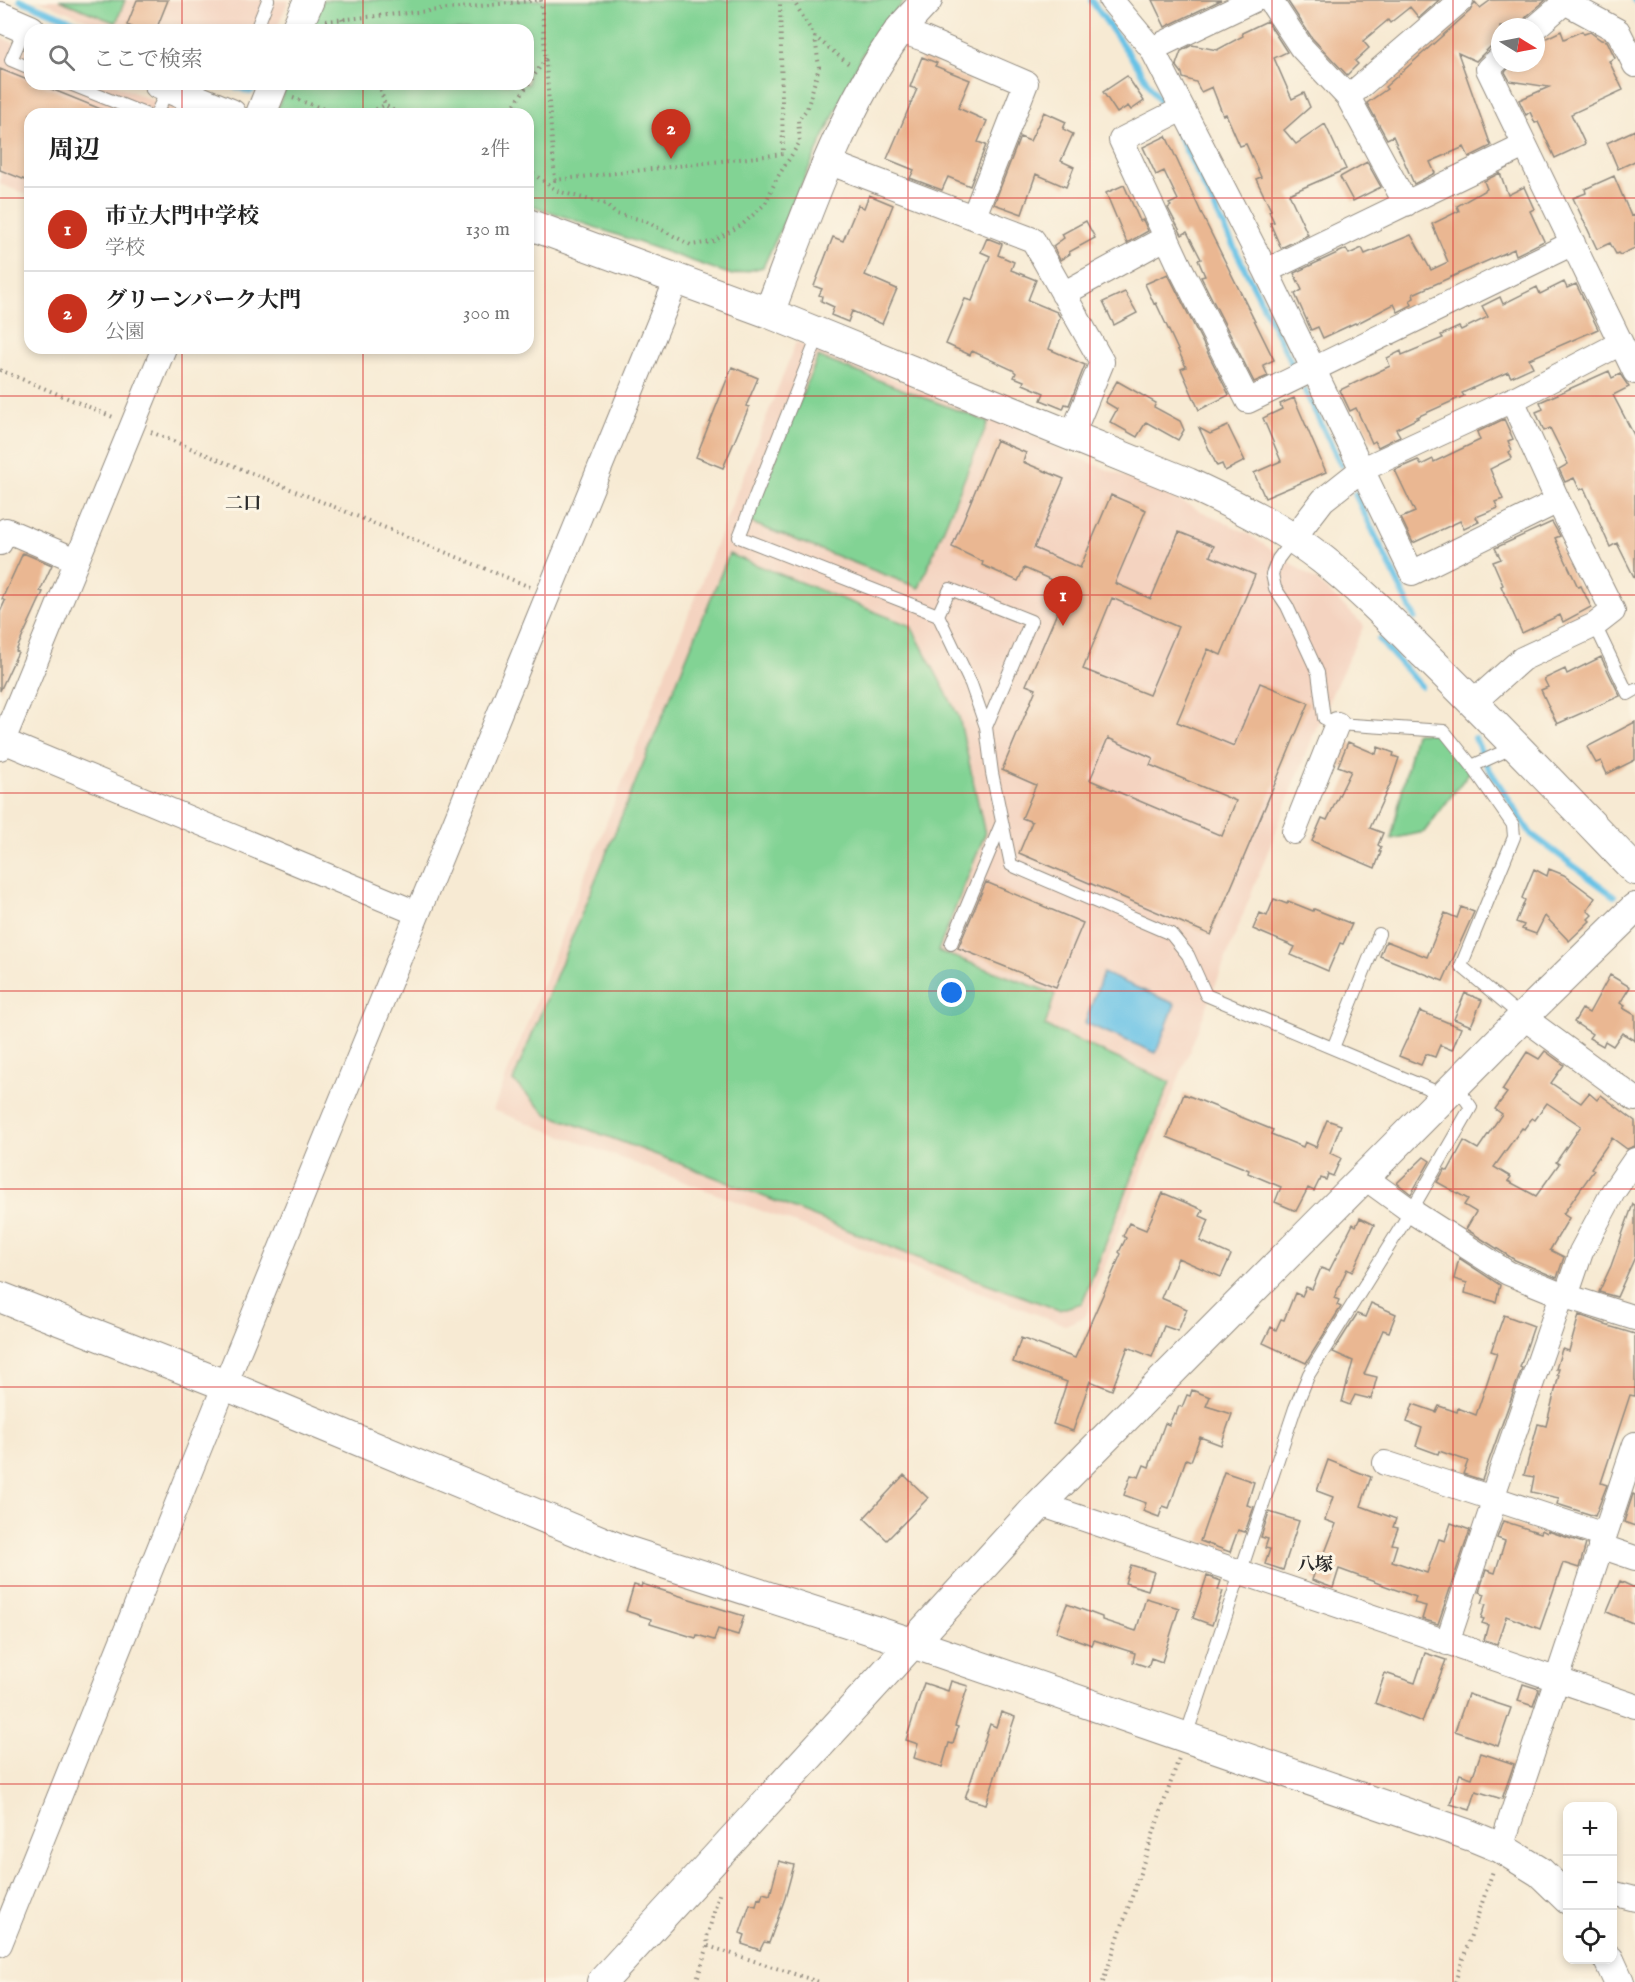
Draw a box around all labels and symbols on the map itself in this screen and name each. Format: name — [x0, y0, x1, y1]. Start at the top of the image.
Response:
north arrow — [1491, 18, 1545, 72]
pin: 2 — [652, 110, 690, 159]
district label: 二口 — [225, 493, 261, 516]
pin: 1 — [1044, 576, 1082, 626]
your location — [937, 978, 966, 1007]
district label: 八塚 — [1297, 1554, 1333, 1577]

